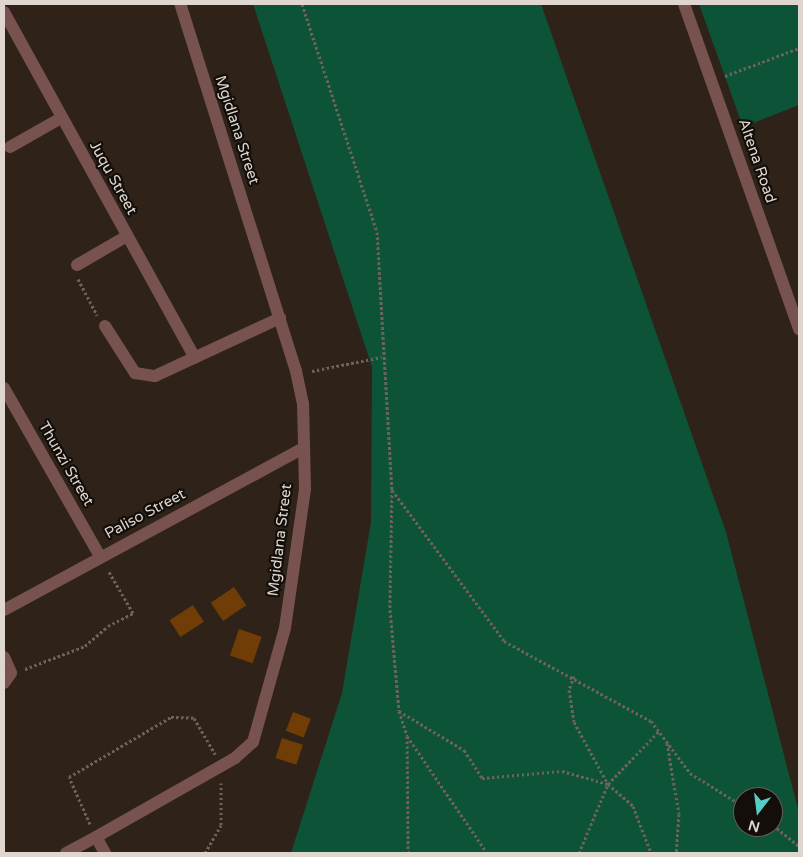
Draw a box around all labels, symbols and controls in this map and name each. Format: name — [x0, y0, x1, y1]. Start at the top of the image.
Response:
street label: Mgidlana Street — [211, 73, 263, 187]
street label: Altena Road — [734, 116, 780, 206]
street label: Juqu Street — [85, 138, 141, 218]
street label: Thunzi Street — [35, 419, 97, 509]
street label: Mgidlana Street — [264, 483, 296, 597]
street label: Paliso Street — [102, 485, 188, 543]
north arrow — [733, 787, 783, 837]
text: N — [747, 816, 762, 836]

